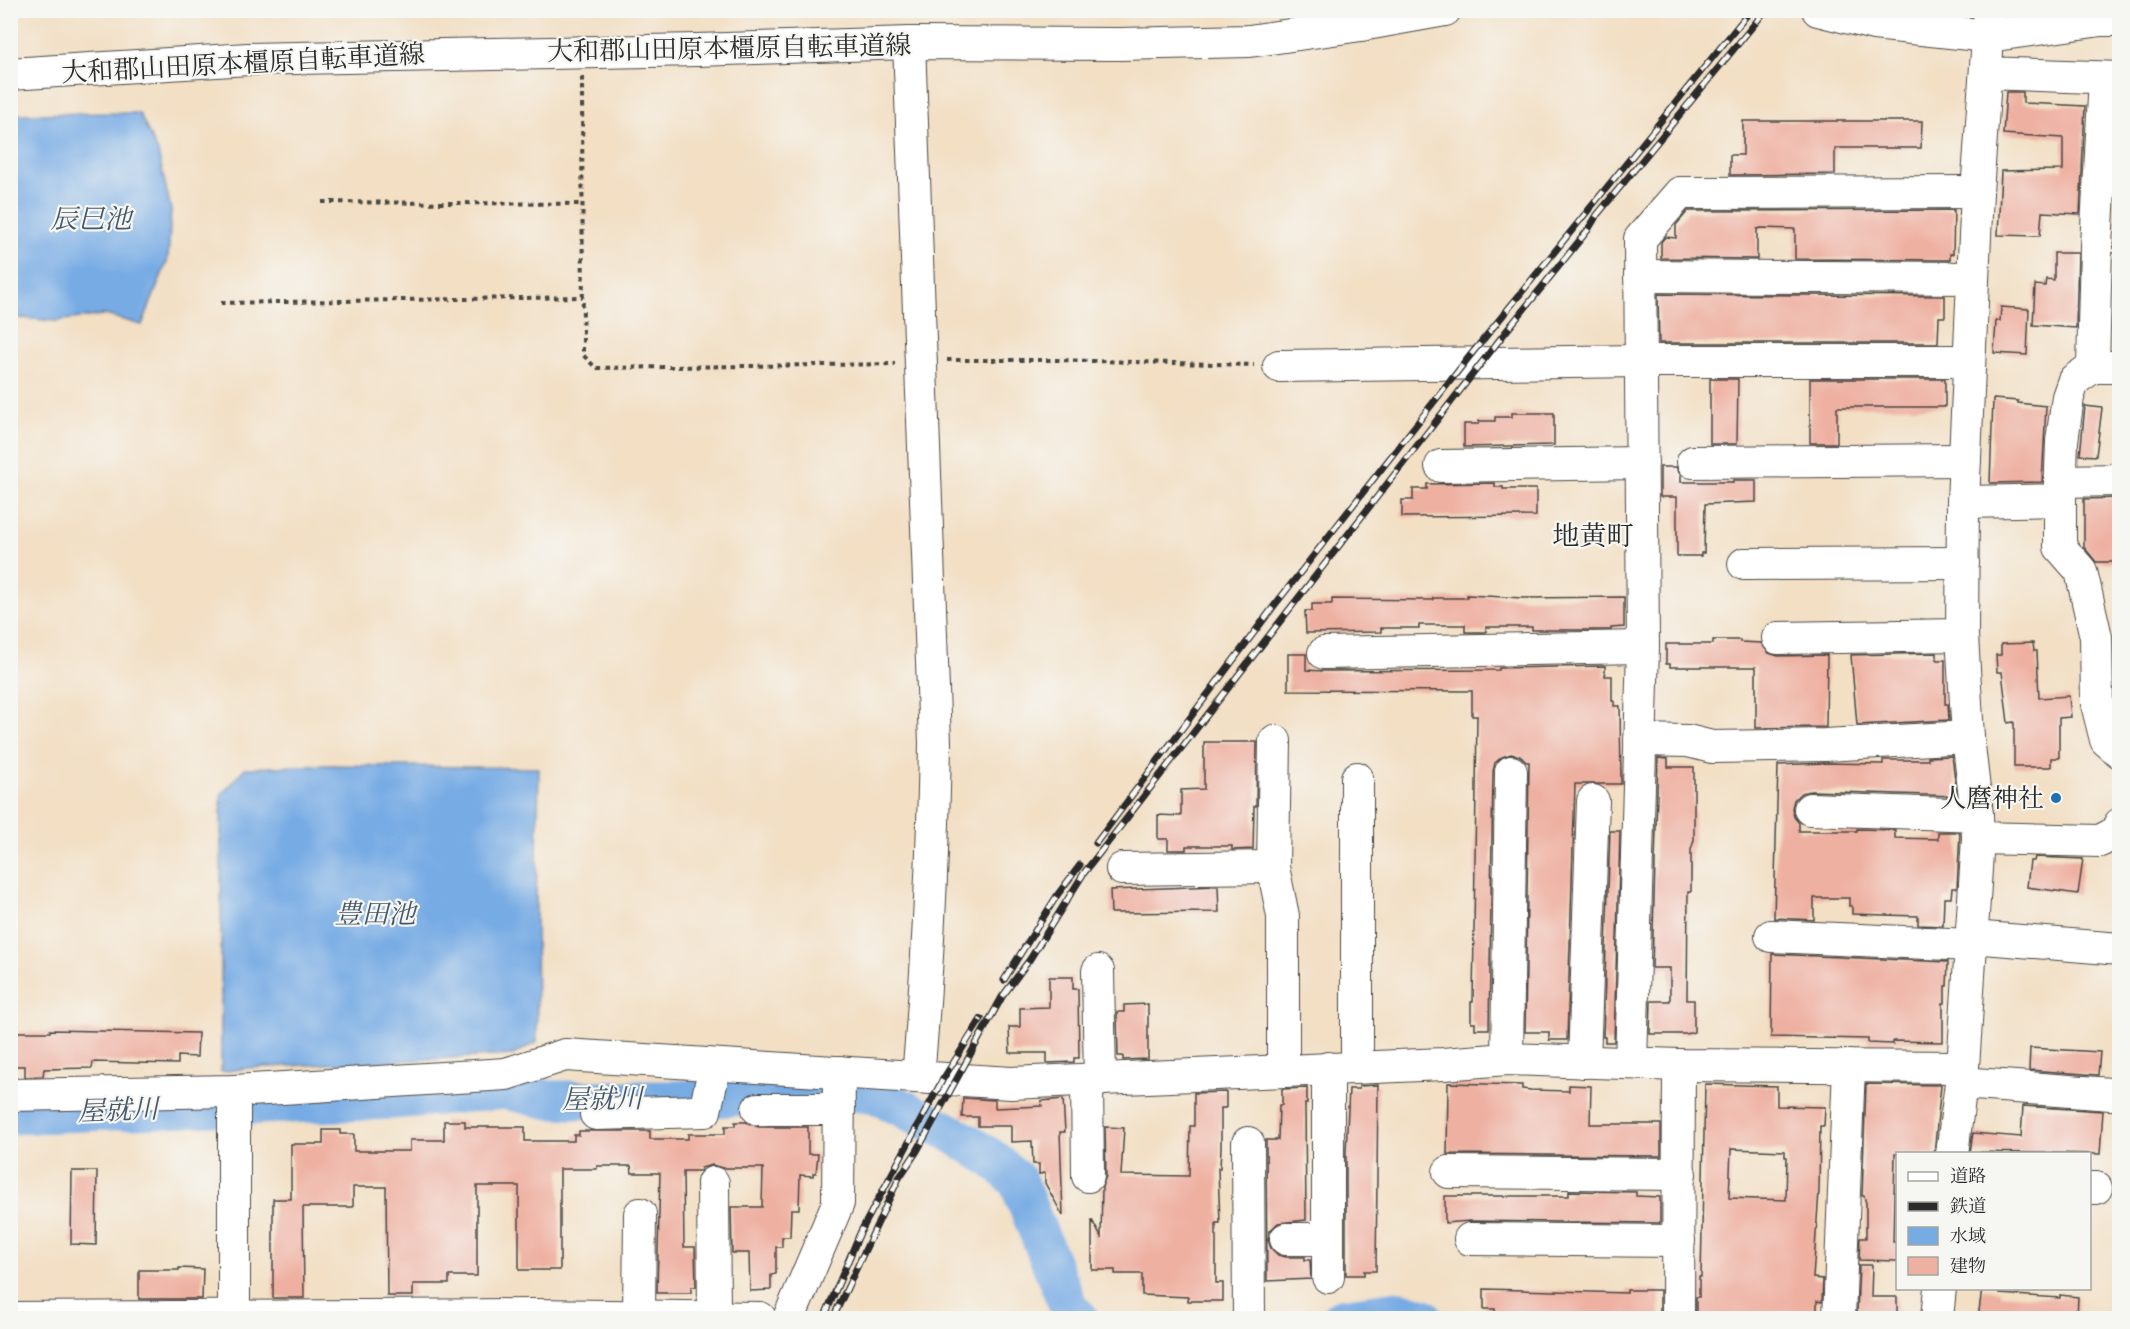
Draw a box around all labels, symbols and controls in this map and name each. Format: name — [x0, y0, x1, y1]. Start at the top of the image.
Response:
street label: 大和郡山田原本橿原自転車道線 — [547, 29, 911, 72]
street label: 大和郡山田原本橿原自転車道線 — [60, 37, 426, 93]
water label: 辰巳池 — [51, 202, 134, 241]
district label: 地黄町 — [1553, 519, 1634, 558]
place label: 人麿神社 — [1940, 782, 2044, 819]
marker: 人麿神社 — [2049, 791, 2063, 805]
water label: 豊田池 — [335, 897, 418, 936]
water label: 屋就川 — [561, 1081, 646, 1122]
water label: 屋就川 — [77, 1091, 162, 1133]
legend — [1896, 1152, 2091, 1290]
text: 道路 — [1950, 1165, 1986, 1191]
text: 鉄道 — [1950, 1195, 1986, 1221]
text: 水域 — [1950, 1225, 1986, 1251]
text: 建物 — [1950, 1255, 1986, 1281]

